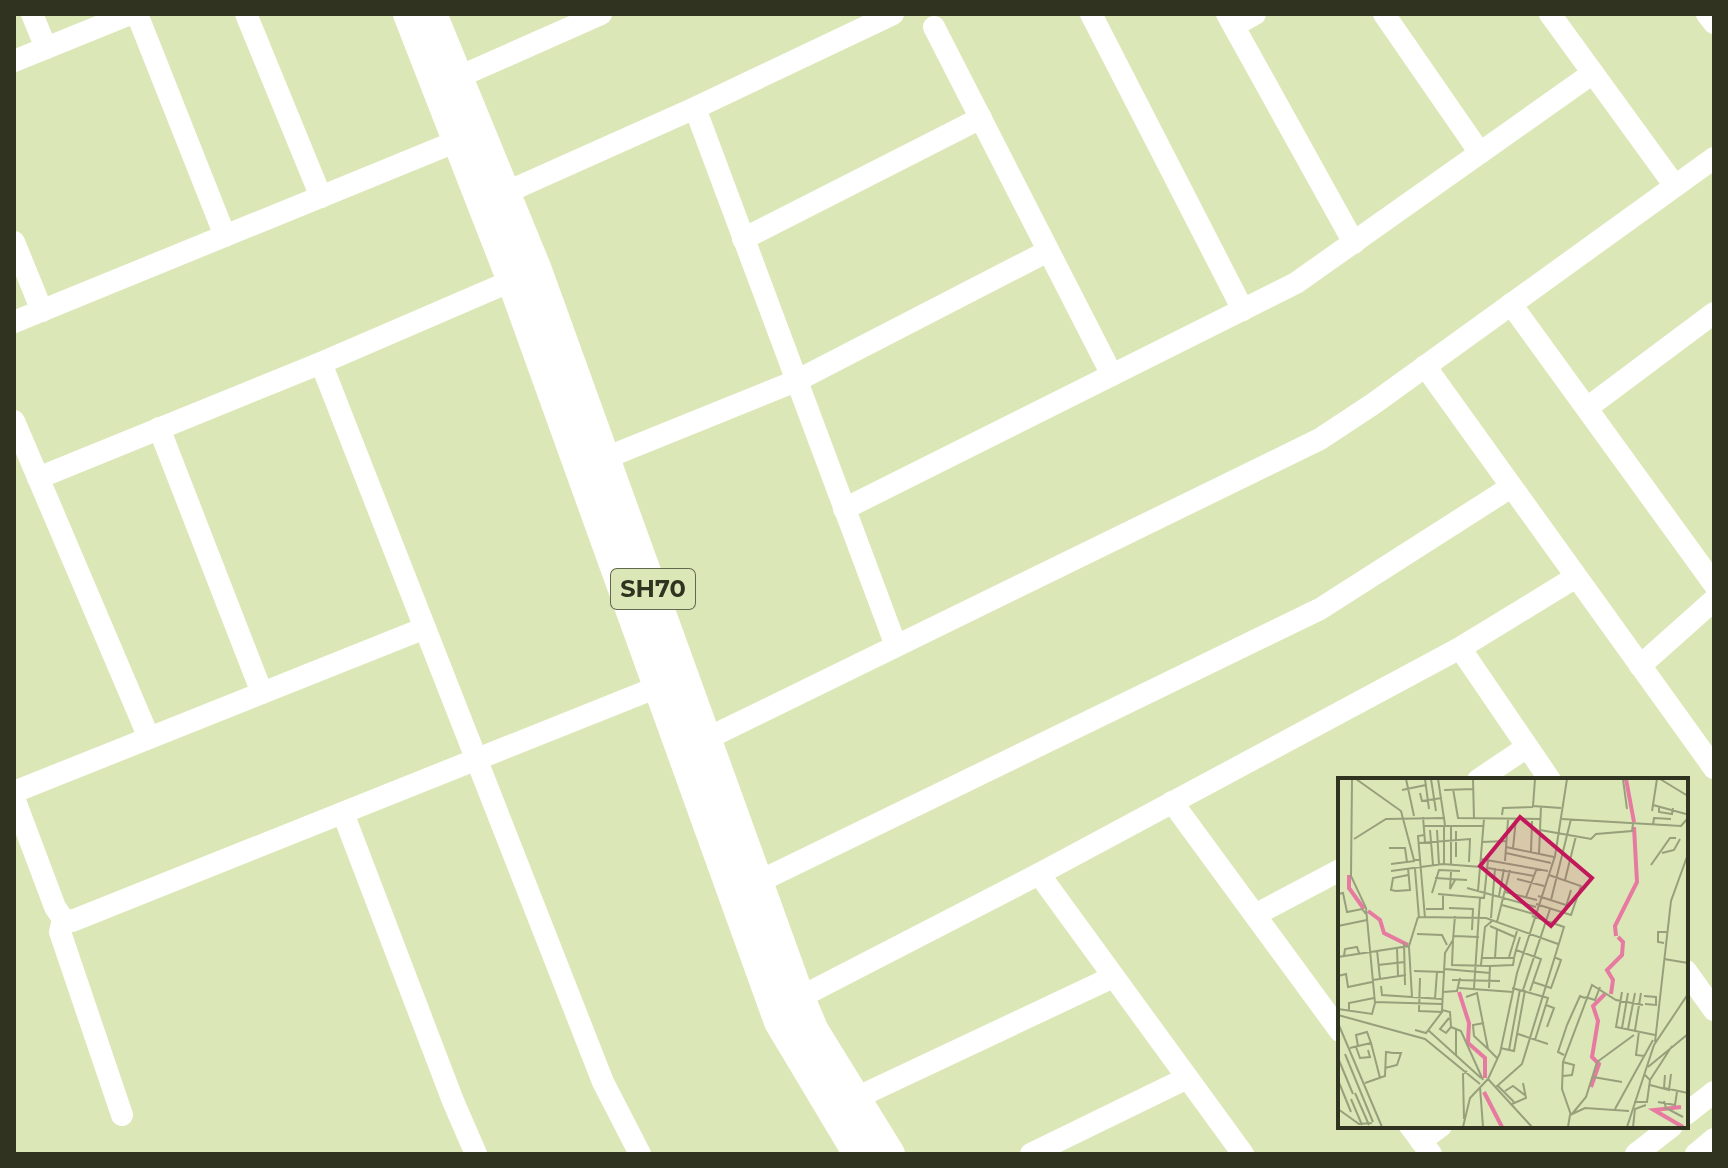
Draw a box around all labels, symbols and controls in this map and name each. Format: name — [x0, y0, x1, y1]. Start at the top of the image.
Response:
road number: SH70 — [611, 569, 695, 609]
inset map — [1338, 778, 1688, 1128]

